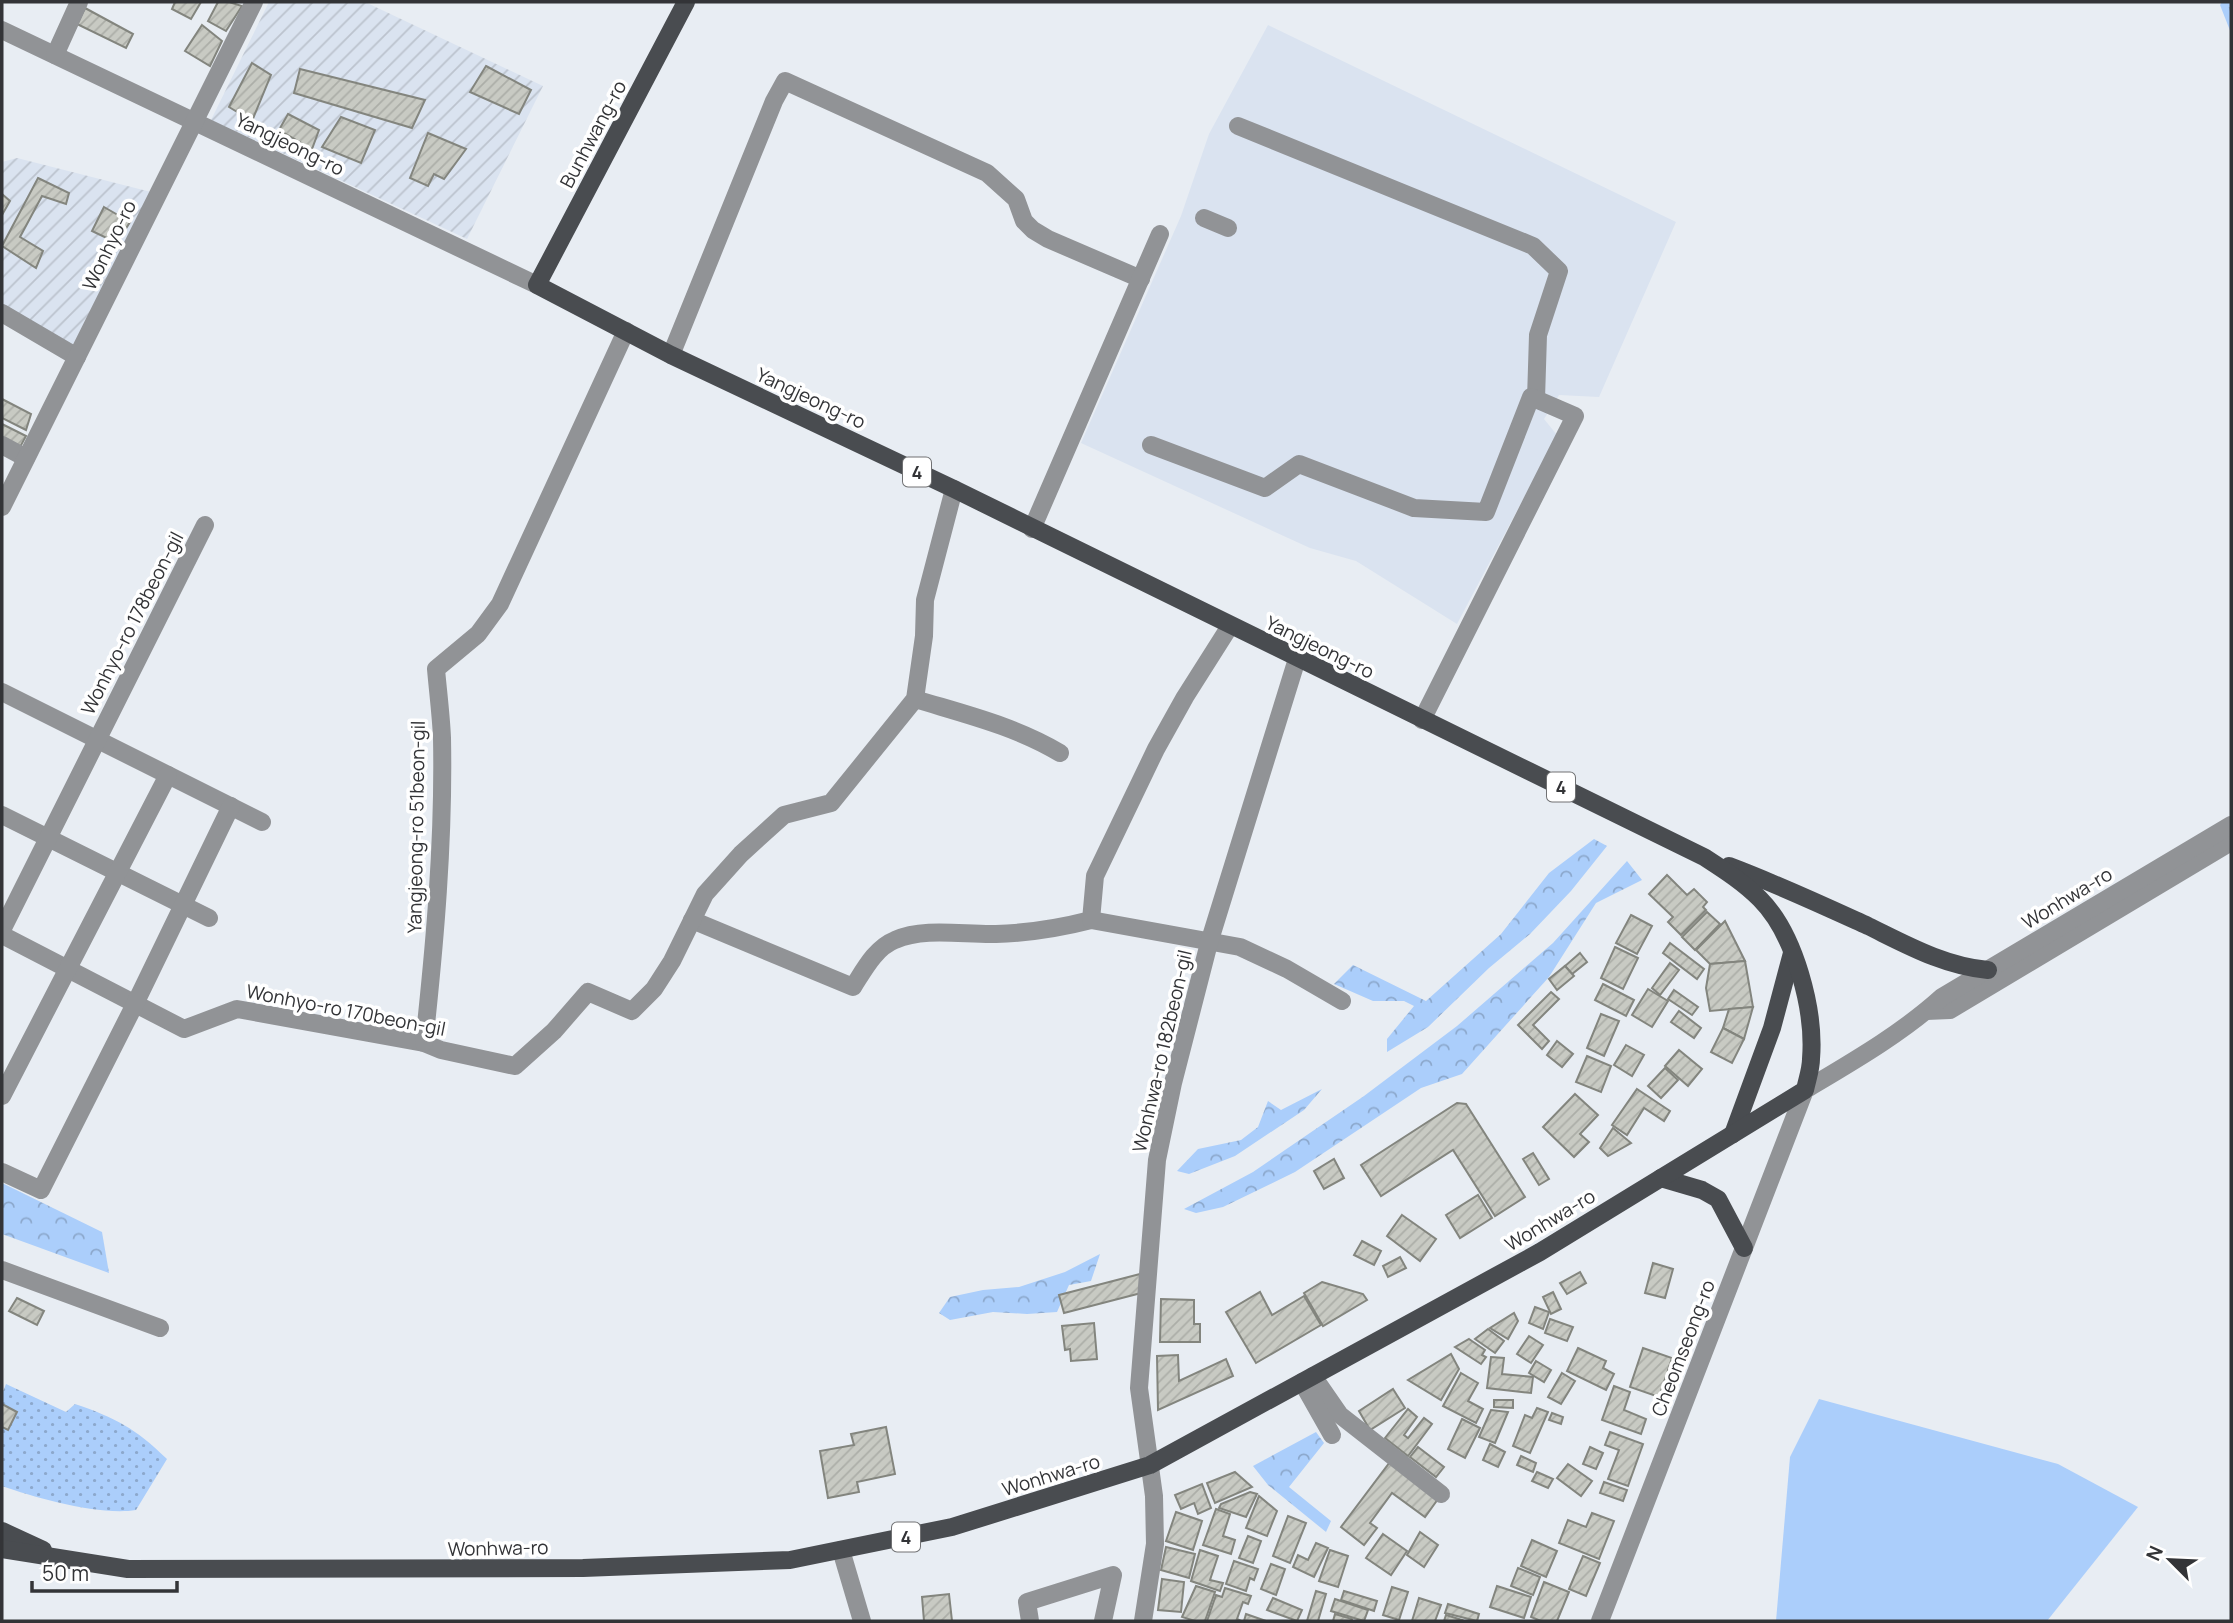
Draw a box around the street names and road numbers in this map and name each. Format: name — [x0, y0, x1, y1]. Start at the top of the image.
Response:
street label: Bunhwang-ro — [554, 76, 632, 192]
street label: Yangjeong-ro — [231, 107, 349, 181]
street label: Wonhyo-ro — [76, 196, 142, 294]
street label: Yangjeong-ro — [752, 361, 870, 435]
road number: 4 — [903, 458, 931, 486]
street label: Wonhyo-ro 178beon-gil — [75, 527, 189, 719]
street label: Yangjeong-ro — [1261, 610, 1379, 684]
street label: Yangjeong-ro 51beon-gil — [401, 720, 431, 934]
road number: 4 — [1547, 772, 1575, 802]
street label: Wonhwa-ro — [2017, 861, 2117, 935]
street label: Wonhwa-ro 182beon-gil — [1126, 947, 1198, 1155]
street label: Wonhyo-ro 170beon-gil — [244, 978, 448, 1042]
street label: Wonhwa-ro — [1500, 1183, 1600, 1257]
street label: Cheomseong-ro — [1645, 1276, 1721, 1420]
street label: Wonhwa-ro — [999, 1448, 1103, 1502]
road number: 4 — [892, 1522, 920, 1552]
street label: Wonhwa-ro — [447, 1534, 549, 1562]

